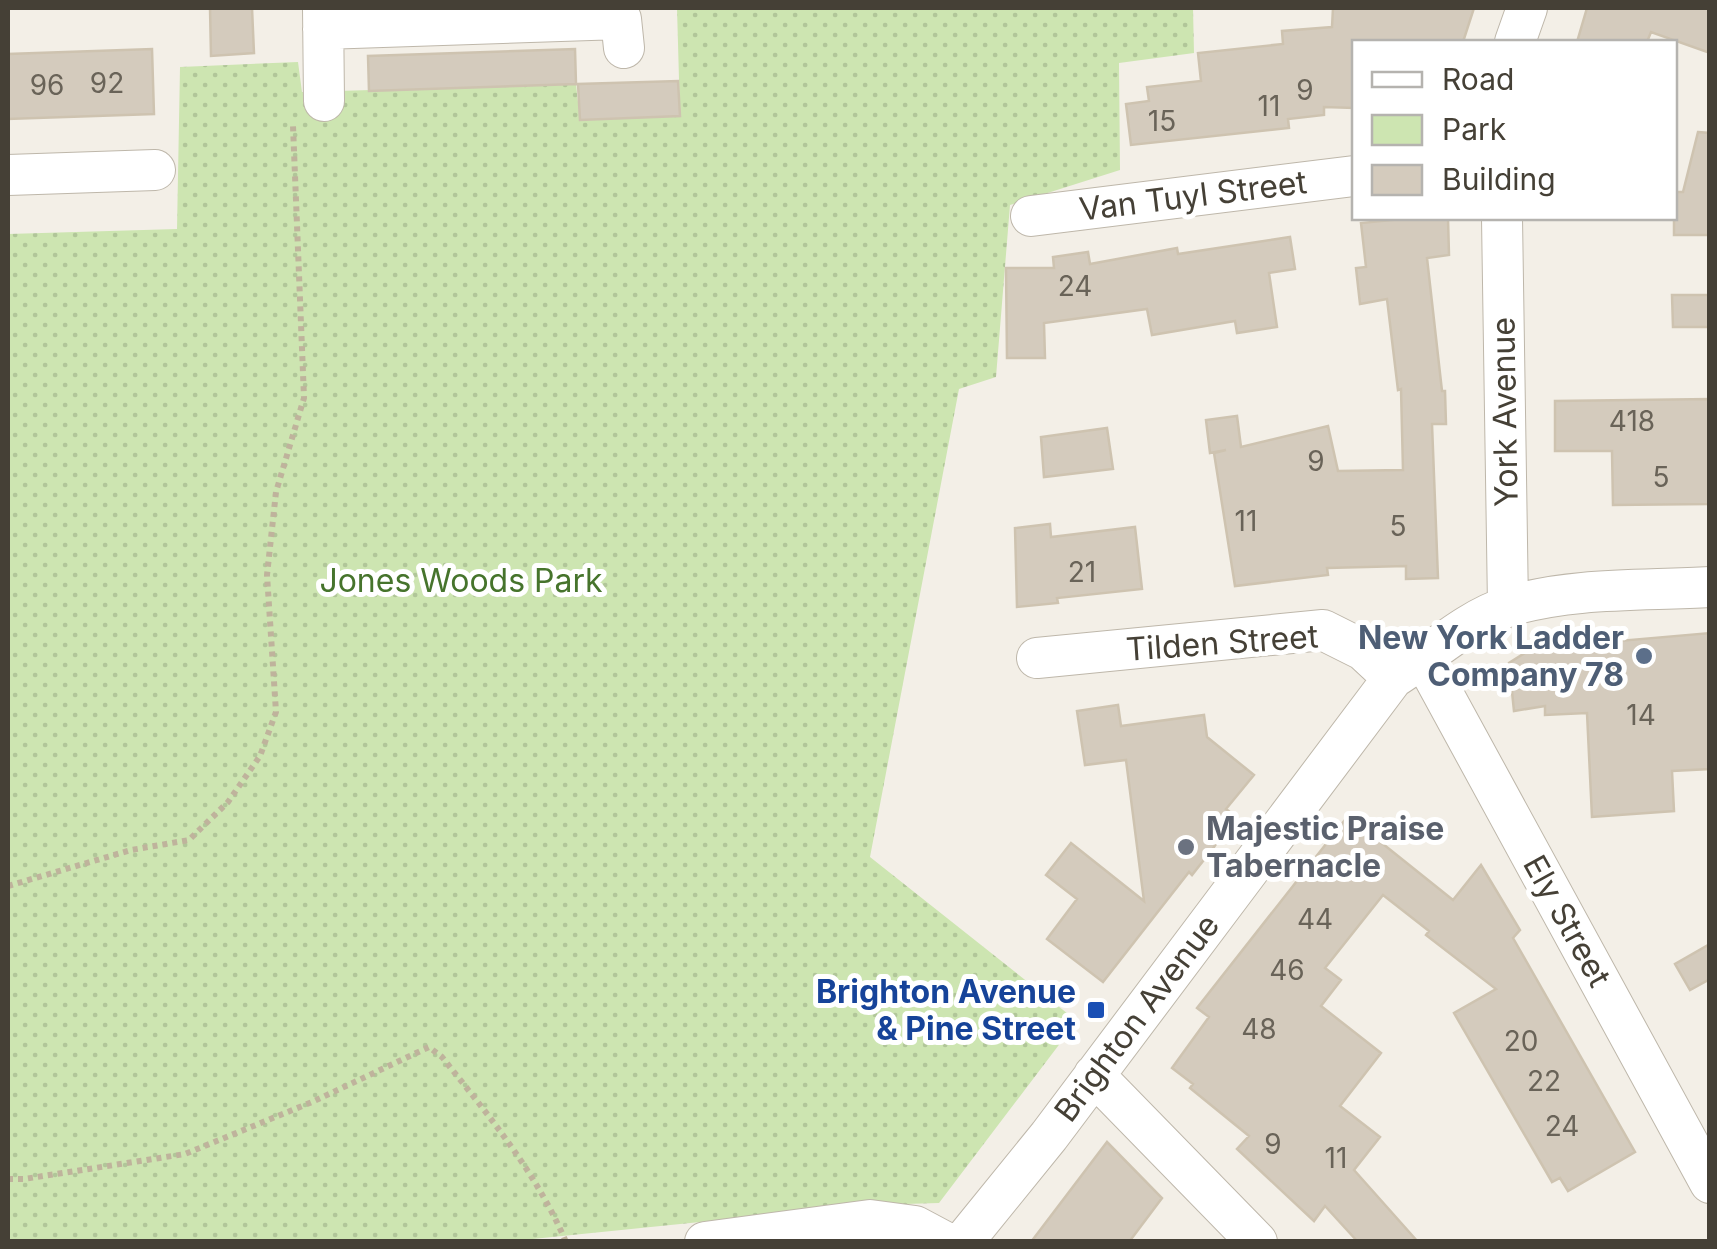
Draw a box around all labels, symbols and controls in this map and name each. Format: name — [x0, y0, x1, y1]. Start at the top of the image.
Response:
legend — [1352, 40, 1677, 220]
text: Road — [1442, 61, 1514, 97]
house number: 92 — [90, 66, 124, 100]
house number: 96 — [30, 68, 64, 102]
house number: 9 — [1296, 73, 1314, 107]
house number: 11 — [1258, 89, 1280, 123]
house number: 15 — [1148, 104, 1176, 138]
text: Park — [1442, 111, 1507, 147]
text: Building — [1442, 161, 1556, 197]
street label: Van Tuyl Street — [1077, 162, 1309, 229]
house number: 24 — [1058, 269, 1092, 303]
street label: York Avenue — [1483, 317, 1526, 507]
house number: 418 — [1609, 404, 1655, 438]
house number: 9 — [1307, 444, 1325, 478]
house number: 5 — [1652, 460, 1670, 494]
house number: 11 — [1235, 504, 1257, 538]
house number: 5 — [1389, 509, 1407, 543]
house number: 21 — [1068, 555, 1096, 589]
park label: Jones Woods Park — [319, 561, 603, 600]
street label: Tilden Street — [1125, 616, 1319, 669]
place label: New York Ladder Company 78 — [1358, 618, 1624, 694]
marker: New York Ladder Company 78 — [1633, 645, 1655, 667]
house number: 14 — [1626, 698, 1656, 732]
place label: Majestic Praise Tabernacle — [1206, 809, 1444, 885]
marker: Majestic Praise Tabernacle — [1175, 836, 1197, 858]
street label: Ely Street — [1515, 848, 1620, 993]
house number: 44 — [1297, 902, 1333, 936]
street label: Brighton Avenue — [1046, 906, 1227, 1129]
house number: 46 — [1269, 953, 1305, 987]
place label: Brighton Avenue & Pine Street — [816, 972, 1076, 1048]
marker: Brighton Avenue & Pine Street — [1085, 999, 1107, 1021]
house number: 48 — [1241, 1012, 1277, 1046]
house number: 20 — [1504, 1024, 1538, 1058]
house number: 22 — [1527, 1064, 1561, 1098]
house number: 24 — [1545, 1109, 1579, 1143]
house number: 9 — [1264, 1127, 1282, 1161]
house number: 11 — [1325, 1141, 1347, 1175]

